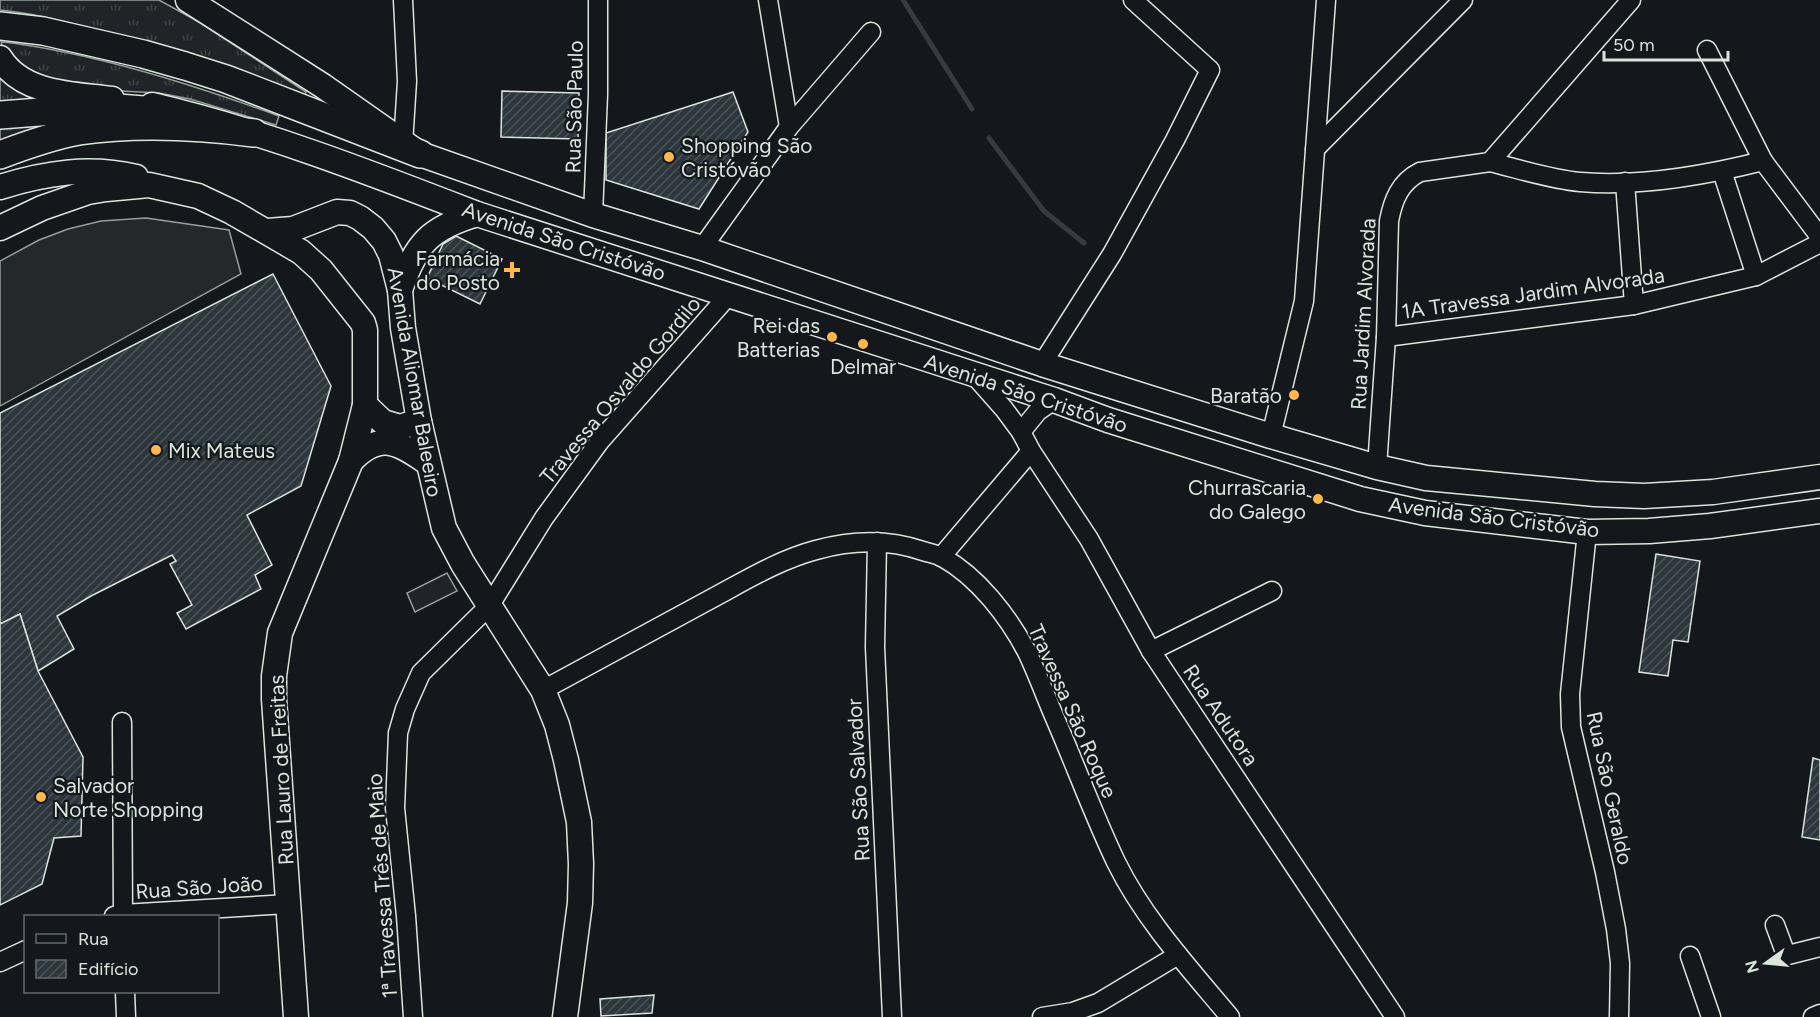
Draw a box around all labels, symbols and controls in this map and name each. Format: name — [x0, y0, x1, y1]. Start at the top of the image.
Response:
scale bar — [1604, 24, 1728, 62]
text: 50 m — [1613, 34, 1655, 56]
street label: Rua São Paulo — [560, 40, 588, 174]
place label: Shopping São Cristóvão — [681, 133, 812, 182]
marker: Shopping São Cristóvão — [662, 150, 676, 164]
street label: Avenida São Cristóvão — [459, 196, 669, 286]
street label: Rua Jardim Alvorada — [1345, 217, 1381, 411]
place label: Farmácia do Posto — [415, 246, 500, 295]
street label: 1A Travessa Jardim Alvorada — [1400, 262, 1666, 324]
marker: Farmácia do Posto — [505, 263, 519, 277]
street label: Avenida Aliomar Baleeiro — [382, 265, 448, 499]
street label: Travessa Osvaldo Gordilo — [534, 291, 706, 489]
place label: Rei das Batterias — [737, 313, 820, 362]
marker: Rei das Batterias — [825, 330, 839, 344]
marker: Delmar — [856, 337, 870, 351]
street label: Avenida São Cristóvão — [921, 348, 1131, 438]
place label: Delmar — [830, 354, 896, 379]
place label: Baratão — [1210, 383, 1282, 408]
marker: Baratão — [1287, 388, 1301, 402]
place label: Mix Mateus — [168, 438, 275, 463]
marker: Mix Mateus — [149, 443, 163, 457]
place label: Churrascaria do Galego — [1188, 475, 1306, 524]
marker: Churrascaria do Galego — [1311, 492, 1325, 506]
street label: Avenida São Cristóvão — [1387, 492, 1601, 542]
street label: Travessa São Roque — [1023, 620, 1123, 802]
street label: Rua Adutora — [1178, 660, 1264, 770]
street label: Rua Lauro de Freitas — [264, 674, 298, 866]
street label: Rua São Salvador — [841, 698, 875, 862]
street label: Rua São Geraldo — [1582, 709, 1638, 867]
place label: Salvador Norte Shopping — [53, 773, 204, 822]
street label: 1ª Travessa Três de Maio — [362, 773, 402, 999]
marker: Salvador Norte Shopping — [34, 790, 48, 804]
street label: Rua São João — [134, 870, 264, 904]
legend — [24, 915, 219, 993]
text: Rua — [78, 928, 109, 950]
north arrow — [1736, 933, 1796, 993]
text: Edifício — [78, 958, 139, 980]
text: N — [1741, 958, 1763, 975]

